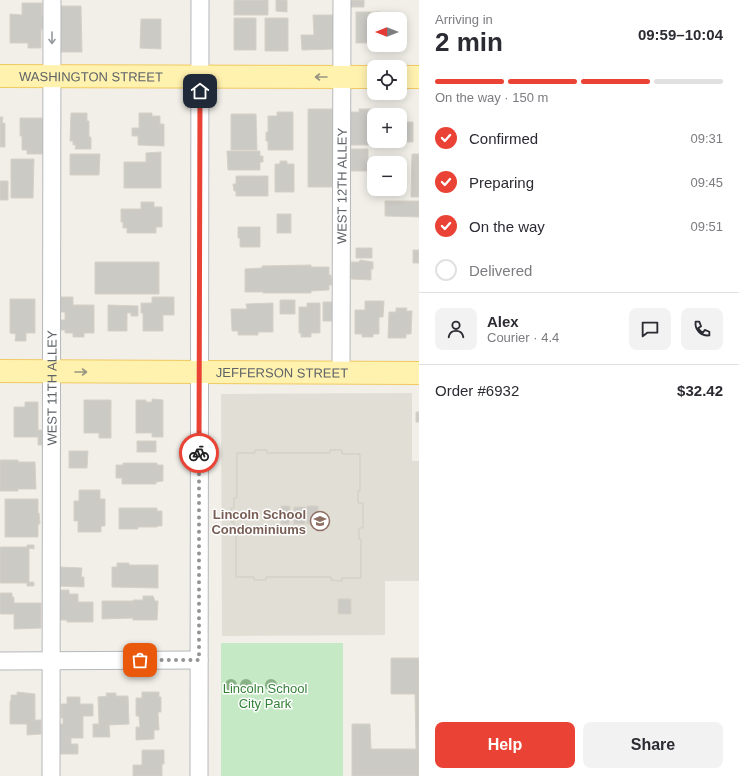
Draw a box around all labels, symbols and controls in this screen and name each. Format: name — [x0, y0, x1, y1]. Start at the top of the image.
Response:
north arrow — [367, 12, 407, 52]
map controls — [367, 12, 407, 196]
text: Arriving in — [435, 12, 493, 27]
text: 09:59–10:04 — [638, 26, 723, 43]
text: 2 min — [435, 27, 503, 57]
one-way arrow — [48, 31, 56, 44]
button: locate — [367, 60, 407, 100]
street label: WASHINGTON STREET — [19, 69, 163, 84]
one-way arrow — [315, 73, 328, 80]
pin — [183, 74, 217, 108]
icon: home — [189, 80, 211, 102]
text: On the way · 150 m — [435, 90, 548, 105]
button: + — [367, 108, 407, 148]
icon: check — [435, 127, 457, 149]
street label: WEST 12TH ALLEY — [334, 128, 349, 244]
text: Confirmed — [469, 130, 538, 147]
text: 09:31 — [690, 131, 723, 146]
button: − — [367, 156, 407, 196]
icon: check — [435, 171, 457, 193]
text: Preparing — [469, 174, 534, 191]
text: 09:45 — [690, 175, 723, 190]
icon: check — [435, 215, 457, 237]
text: On the way — [469, 218, 545, 235]
text: 09:51 — [690, 219, 723, 234]
text: Delivered — [469, 262, 532, 279]
button: person — [435, 308, 477, 350]
button: chat — [629, 308, 671, 350]
button: phone — [681, 308, 723, 350]
text: Alex — [487, 313, 519, 330]
street label: WEST 11TH ALLEY — [44, 330, 59, 446]
text: Courier · 4.4 — [487, 330, 559, 345]
street label: JEFFERSON STREET — [216, 365, 348, 380]
one-way arrow — [74, 368, 87, 375]
text: Order #6932 — [435, 382, 519, 399]
text: $32.42 — [677, 382, 723, 399]
courier — [179, 433, 219, 473]
icon: bike — [188, 442, 210, 464]
place label: Lincoln School Condominiums — [211, 507, 306, 537]
school or university icon: Lincoln School Condominiums — [309, 510, 331, 532]
pin — [123, 643, 157, 677]
icon: bag — [129, 649, 151, 671]
park label: Lincoln School City Park — [223, 681, 307, 711]
button: Help — [435, 722, 575, 768]
button: Share — [583, 722, 723, 768]

